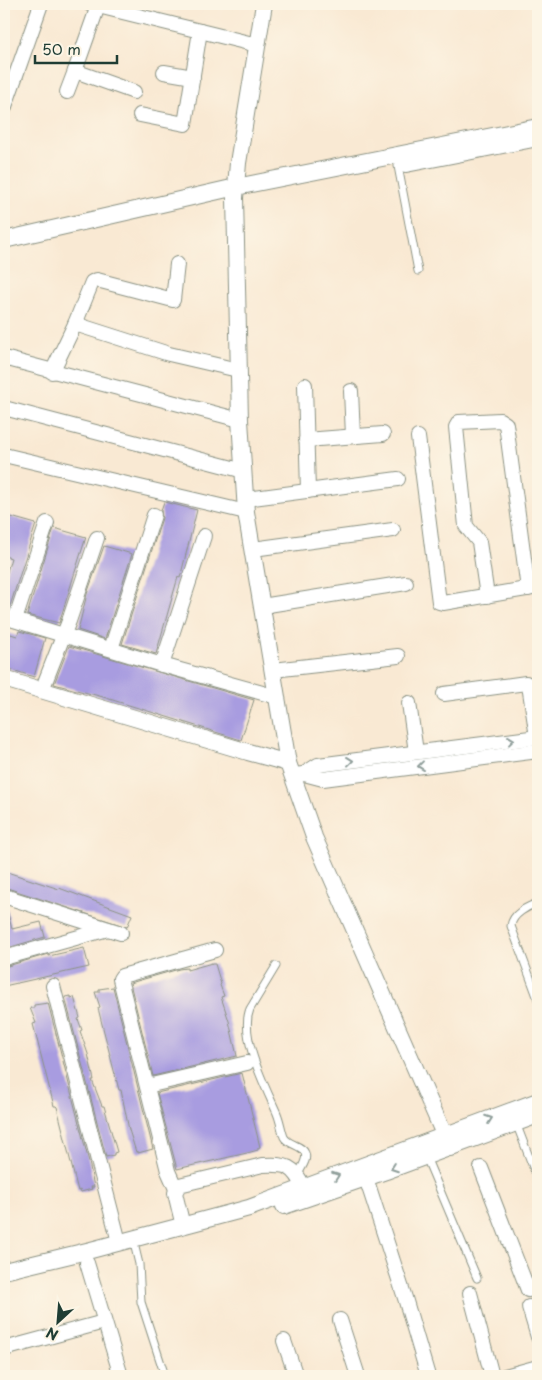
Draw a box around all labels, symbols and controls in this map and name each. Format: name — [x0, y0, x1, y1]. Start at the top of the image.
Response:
scale bar — [35, 32, 118, 64]
text: 50 m — [42, 37, 81, 60]
one-way arrow — [507, 735, 515, 746]
one-way arrow — [346, 756, 354, 767]
one-way arrow — [416, 760, 424, 771]
one-way arrow — [484, 1115, 492, 1125]
one-way arrow — [390, 1162, 399, 1172]
one-way arrow — [331, 1172, 340, 1182]
north arrow — [32, 1298, 82, 1348]
text: N — [42, 1322, 62, 1346]

